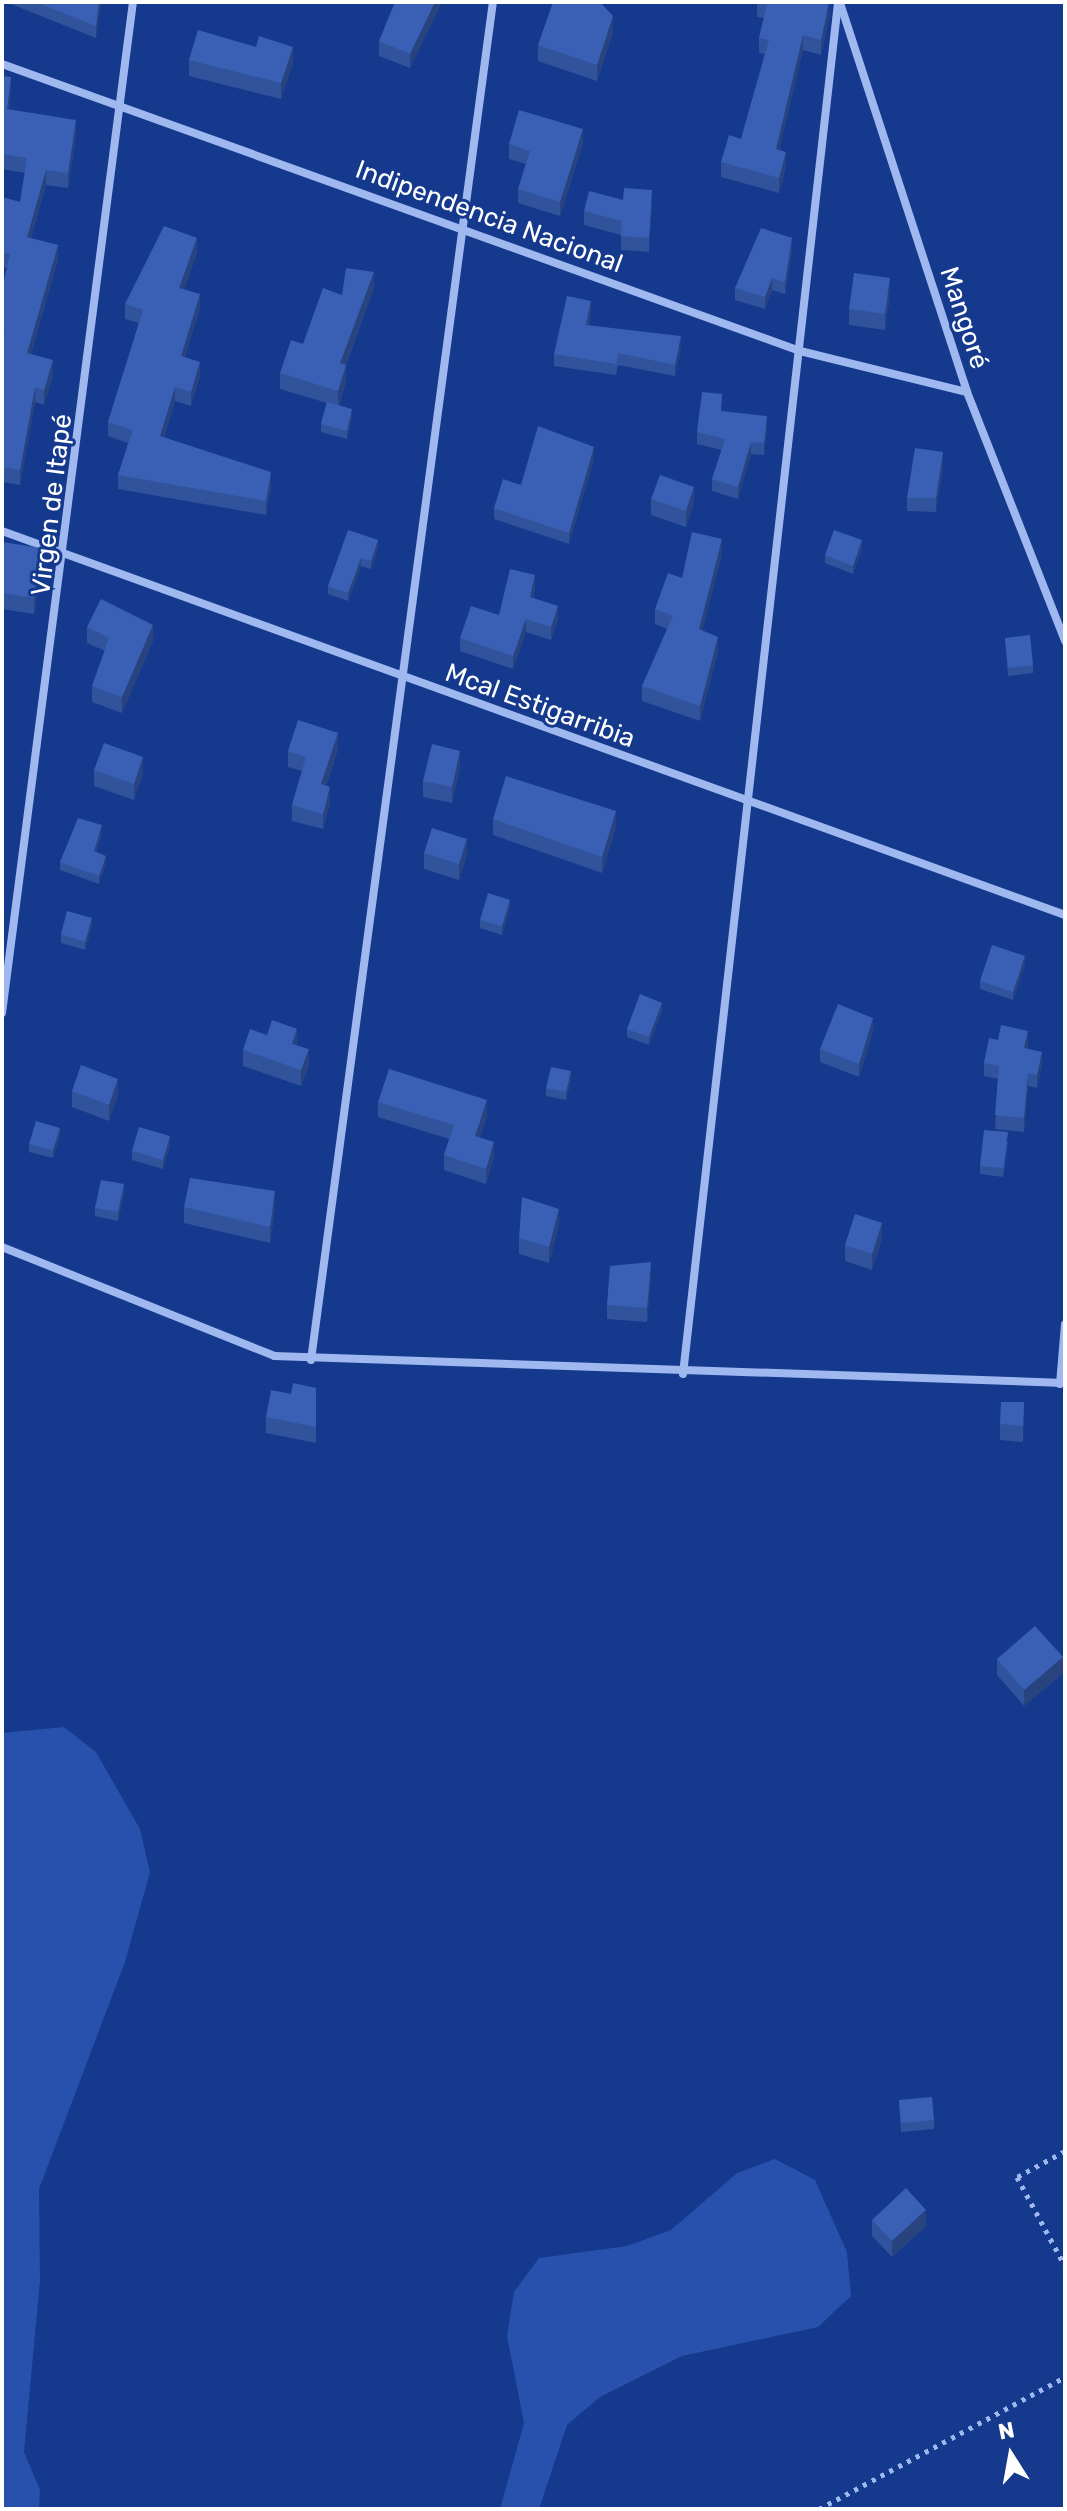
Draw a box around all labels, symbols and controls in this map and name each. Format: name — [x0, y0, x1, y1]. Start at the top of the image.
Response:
street label: Indipendencia Nacional — [351, 154, 627, 280]
street label: Mangoré — [933, 263, 995, 373]
street label: Virgen de Itapé — [25, 412, 79, 598]
street label: Mcal Estigarribia — [441, 657, 639, 755]
north arrow — [971, 2415, 1051, 2495]
text: N — [996, 2416, 1017, 2446]

